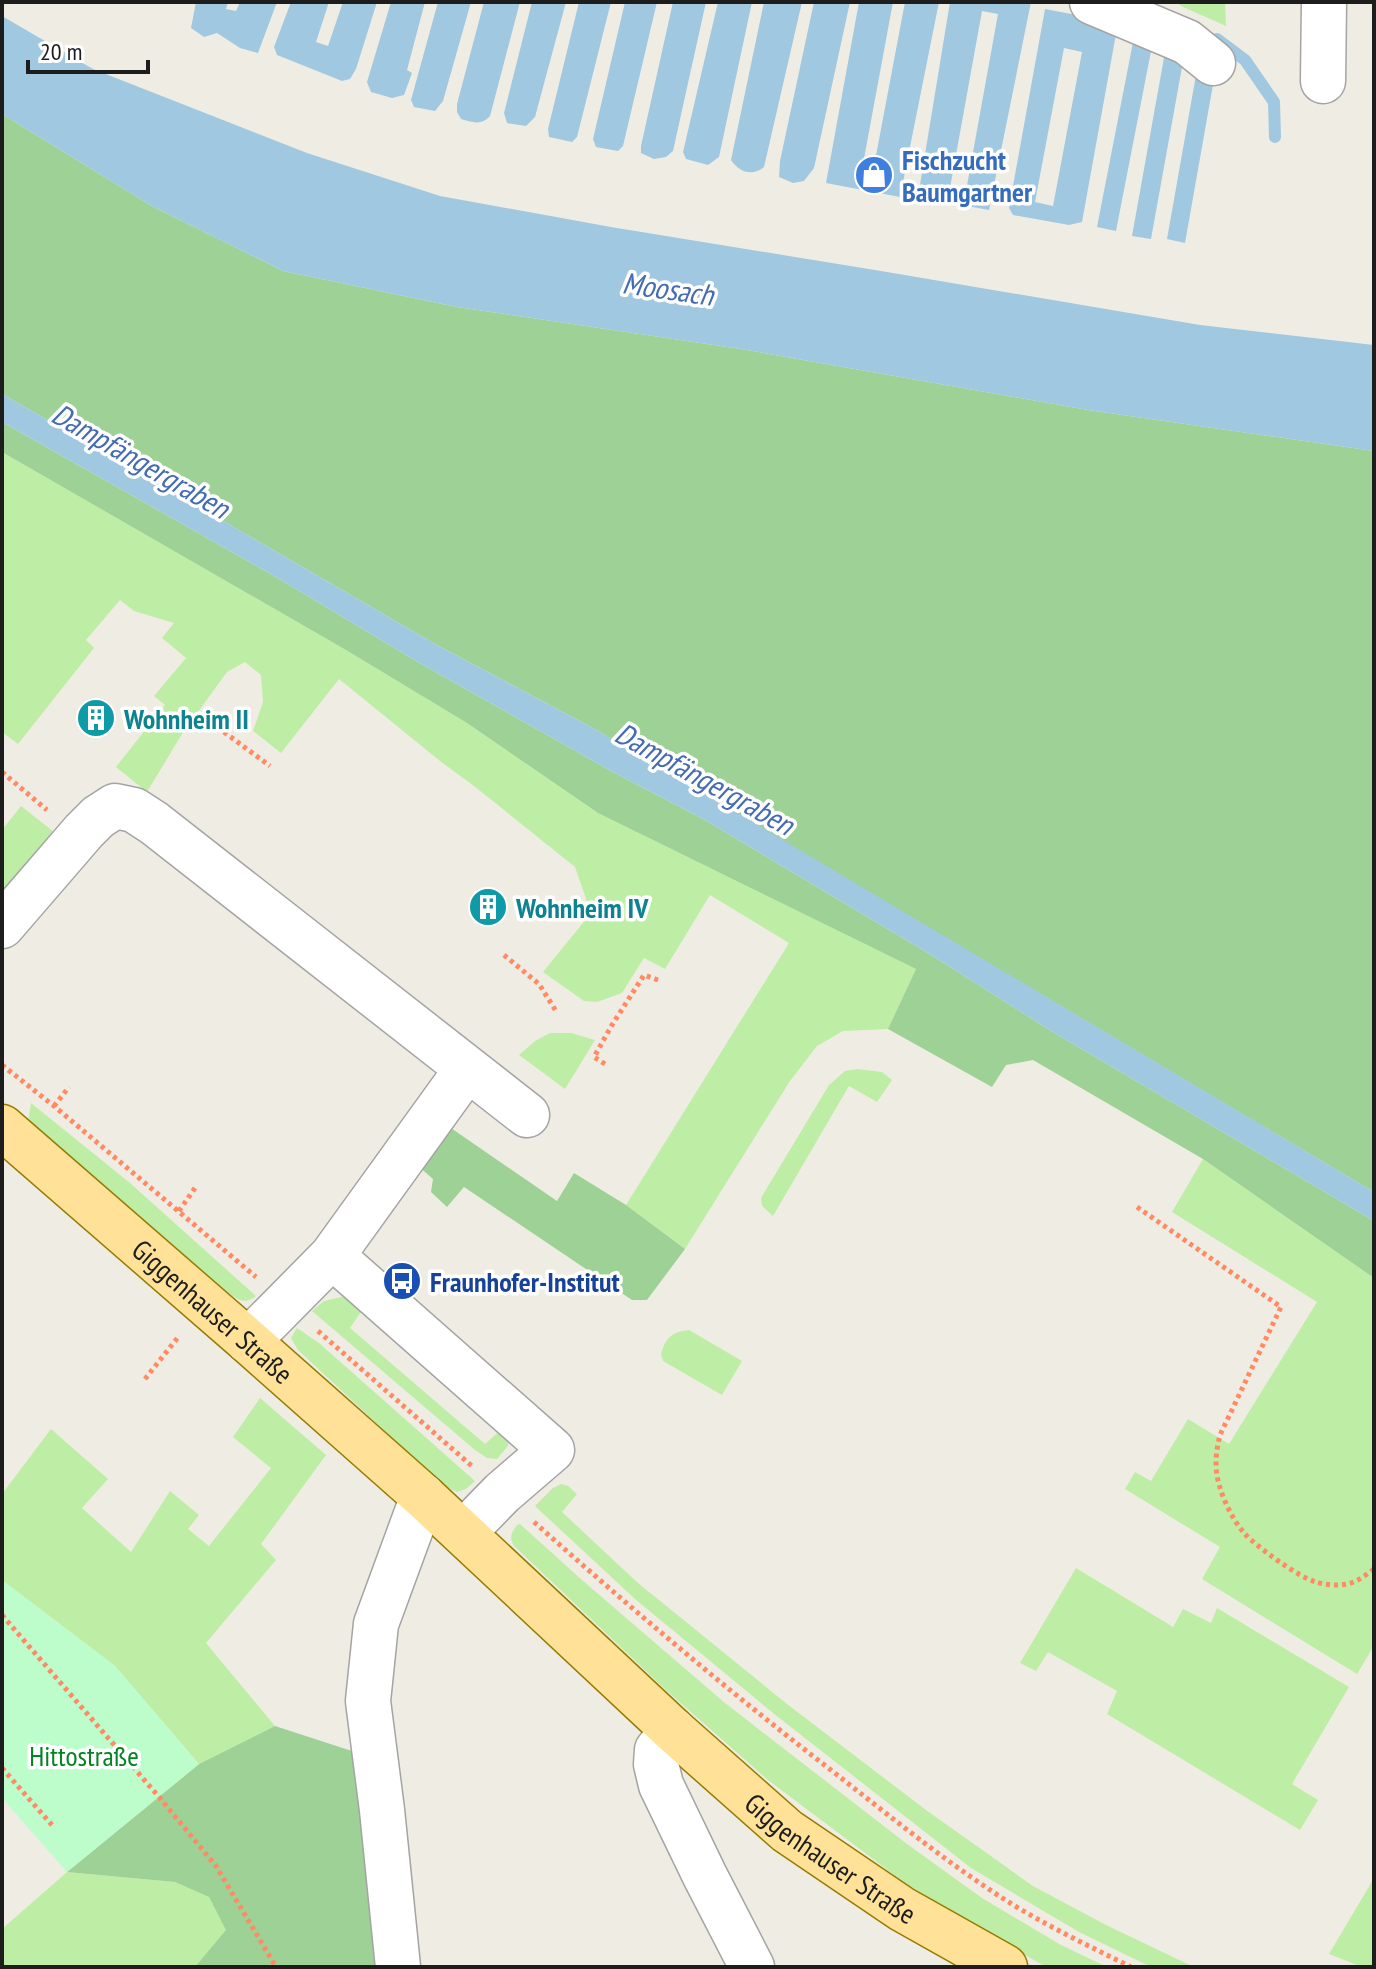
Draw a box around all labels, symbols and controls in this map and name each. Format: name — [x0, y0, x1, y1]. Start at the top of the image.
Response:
scale bar — [28, 24, 148, 74]
text: 20 m — [40, 36, 82, 67]
place label: Fischzucht Baumgartner — [902, 141, 1033, 210]
shop icon: Fischzucht Baumgartner — [853, 154, 895, 196]
water label: Moosach — [620, 262, 718, 314]
water label: Dampfängergraben — [45, 394, 238, 527]
building icon: Wohnheim II — [75, 697, 117, 739]
place label: Wohnheim II — [123, 700, 249, 737]
water label: Dampfängergraben — [609, 713, 803, 844]
building icon: Wohnheim IV — [467, 886, 509, 928]
place label: Wohnheim IV — [515, 889, 649, 926]
street label: Giggenhauser Straße — [125, 1230, 301, 1391]
bus stop icon: Fraunhofer-Institut — [381, 1260, 423, 1302]
place label: Fraunhofer-Institut — [430, 1263, 620, 1300]
park label: Hittostraße — [29, 1737, 139, 1774]
street label: Giggenhauser Straße — [738, 1784, 923, 1932]

